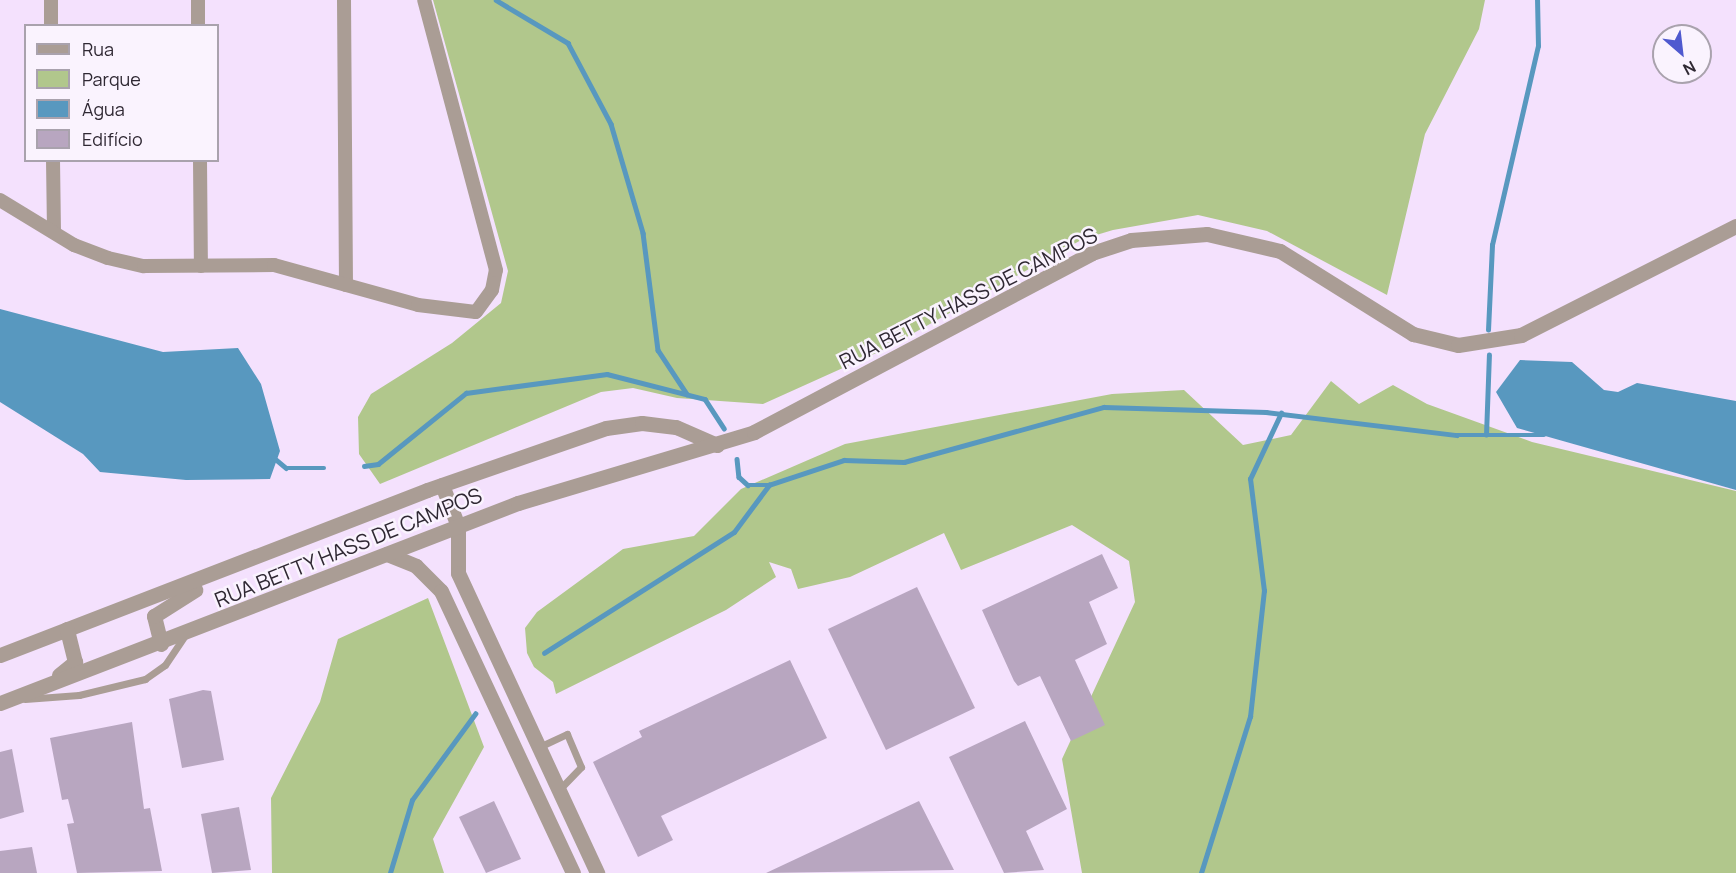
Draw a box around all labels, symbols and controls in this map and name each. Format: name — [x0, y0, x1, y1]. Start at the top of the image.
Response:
legend — [24, 24, 219, 162]
north arrow — [1652, 24, 1712, 84]
text: Rua — [82, 37, 114, 61]
text: N — [1679, 56, 1700, 81]
text: Parque — [82, 67, 141, 91]
text: Água — [82, 97, 125, 121]
text: Edifício — [82, 127, 143, 151]
street label: RUA BETTY HASS DE CAMPOS — [834, 222, 1102, 374]
street label: RUA BETTY HASS DE CAMPOS — [210, 482, 486, 612]

